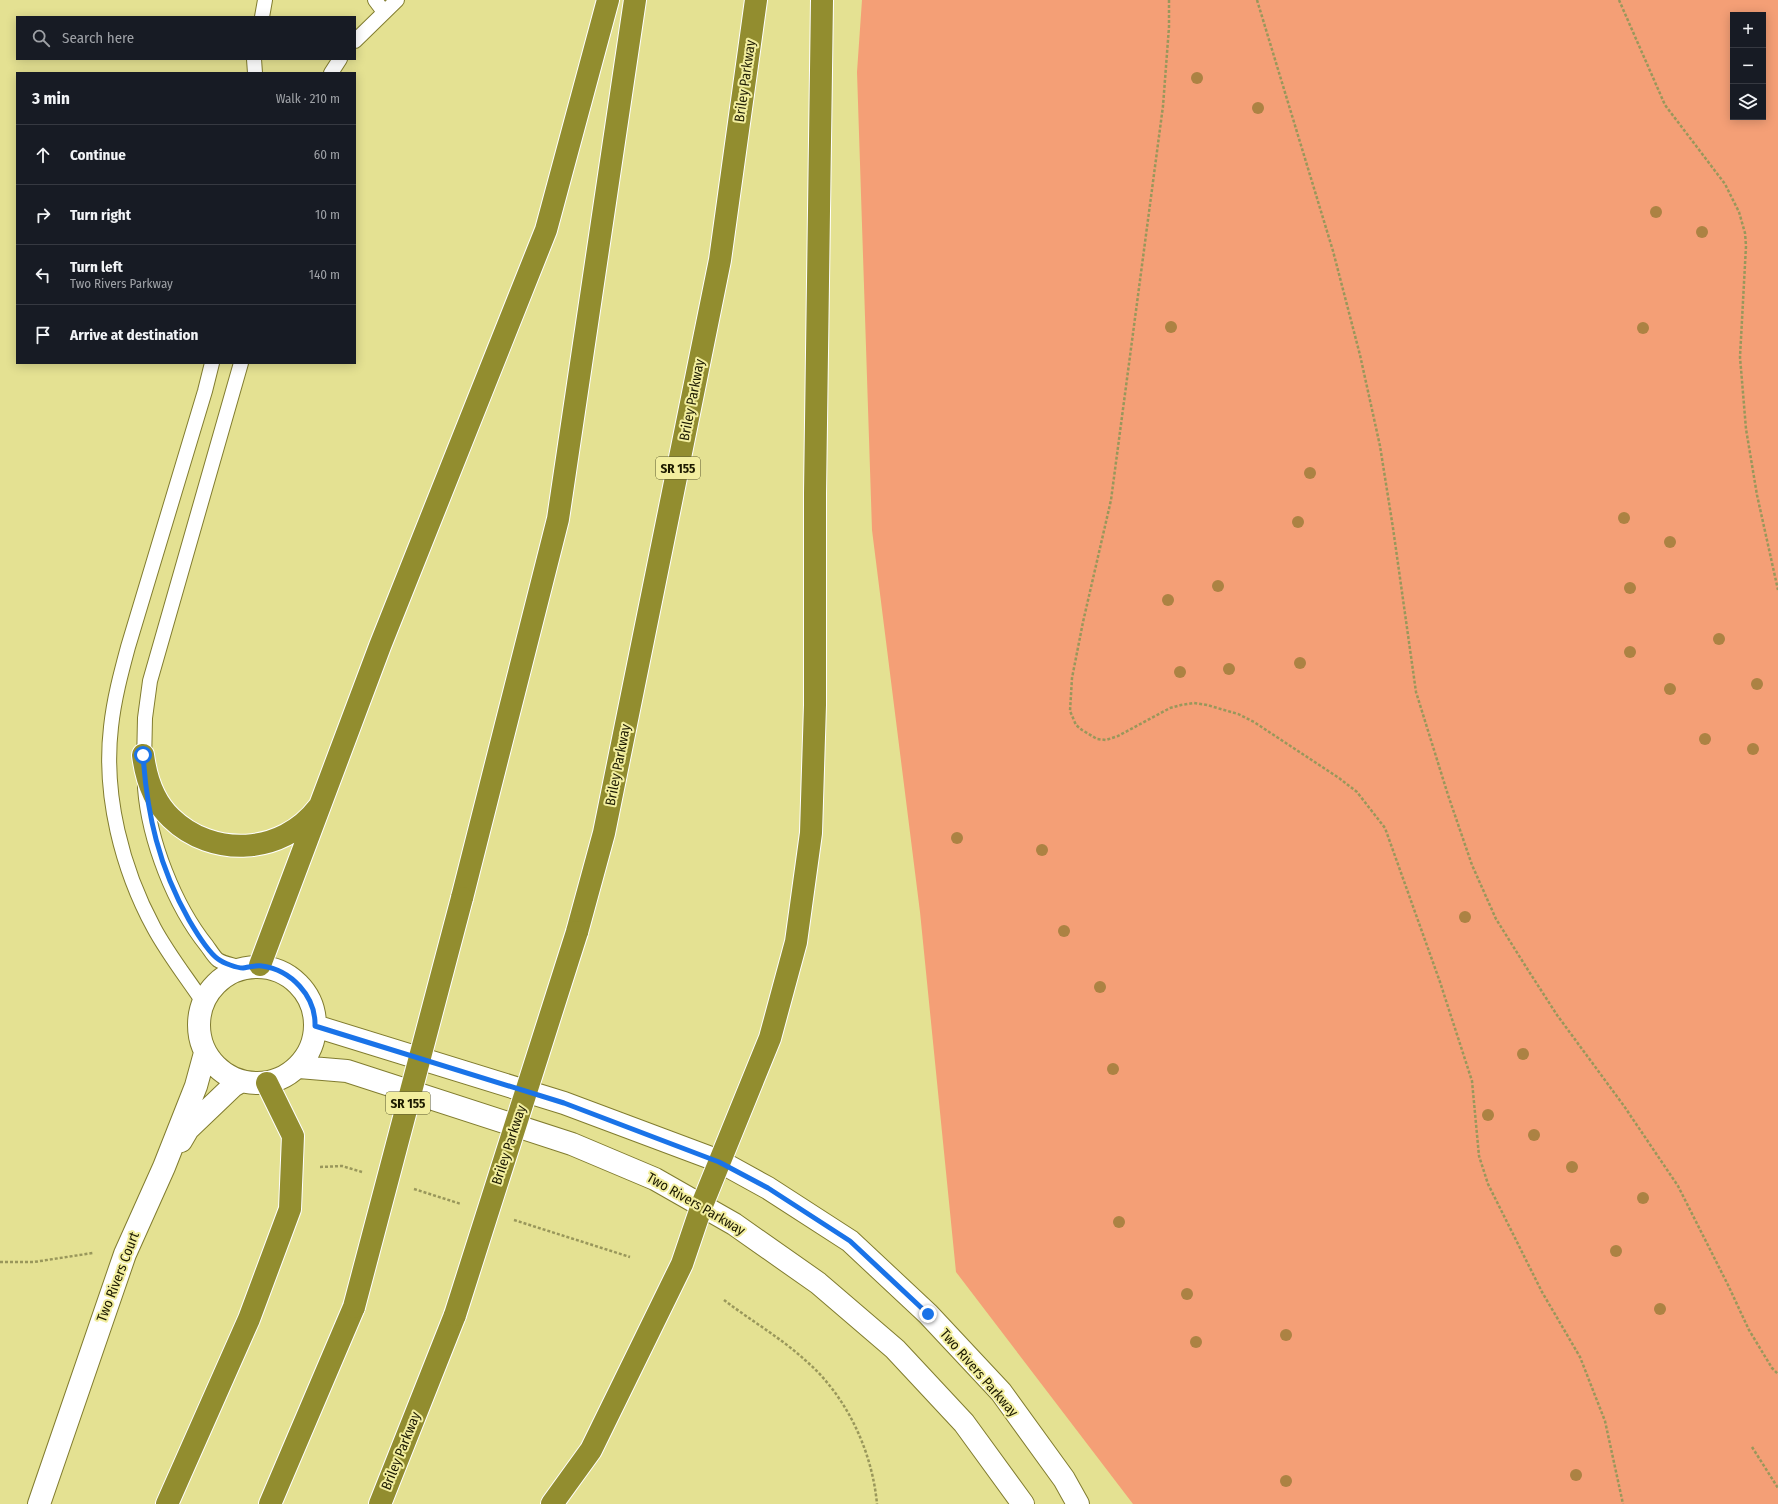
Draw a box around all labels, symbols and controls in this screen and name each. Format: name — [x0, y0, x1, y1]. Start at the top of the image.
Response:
map controls — [1730, 12, 1766, 120]
button: + — [1730, 12, 1766, 48]
search box — [16, 16, 356, 60]
icon: search — [30, 27, 52, 49]
text: Search here — [62, 29, 134, 47]
street label: Briley Parkway — [731, 38, 759, 123]
button: − — [1730, 48, 1766, 84]
button: layers — [1730, 84, 1766, 120]
text: 3 min — [32, 88, 70, 109]
text: Walk · 210 m — [276, 91, 340, 106]
icon: ahead — [32, 144, 54, 166]
text: Continue — [70, 146, 126, 164]
text: 60 m — [314, 147, 340, 162]
icon: right — [32, 204, 54, 226]
text: Turn right — [70, 206, 131, 224]
text: 10 m — [315, 207, 340, 222]
text: Turn left — [70, 258, 123, 276]
icon: left — [32, 264, 54, 286]
text: 140 m — [309, 267, 340, 282]
text: Two Rivers Parkway — [70, 276, 173, 291]
icon: arrive — [32, 324, 54, 346]
text: Arrive at destination — [70, 326, 198, 344]
street label: Briley Parkway — [676, 357, 708, 442]
road number: SR 155 — [656, 457, 700, 479]
street label: Briley Parkway — [602, 722, 634, 807]
route start — [134, 746, 152, 764]
road number: SR 155 — [386, 1092, 430, 1114]
street label: Briley Parkway — [488, 1102, 530, 1187]
street label: Two Rivers Parkway — [644, 1169, 749, 1239]
street label: Two Rivers Court — [93, 1229, 143, 1324]
route end — [919, 1305, 937, 1323]
street label: Two Rivers Parkway — [936, 1326, 1022, 1421]
street label: Briley Parkway — [378, 1409, 425, 1493]

